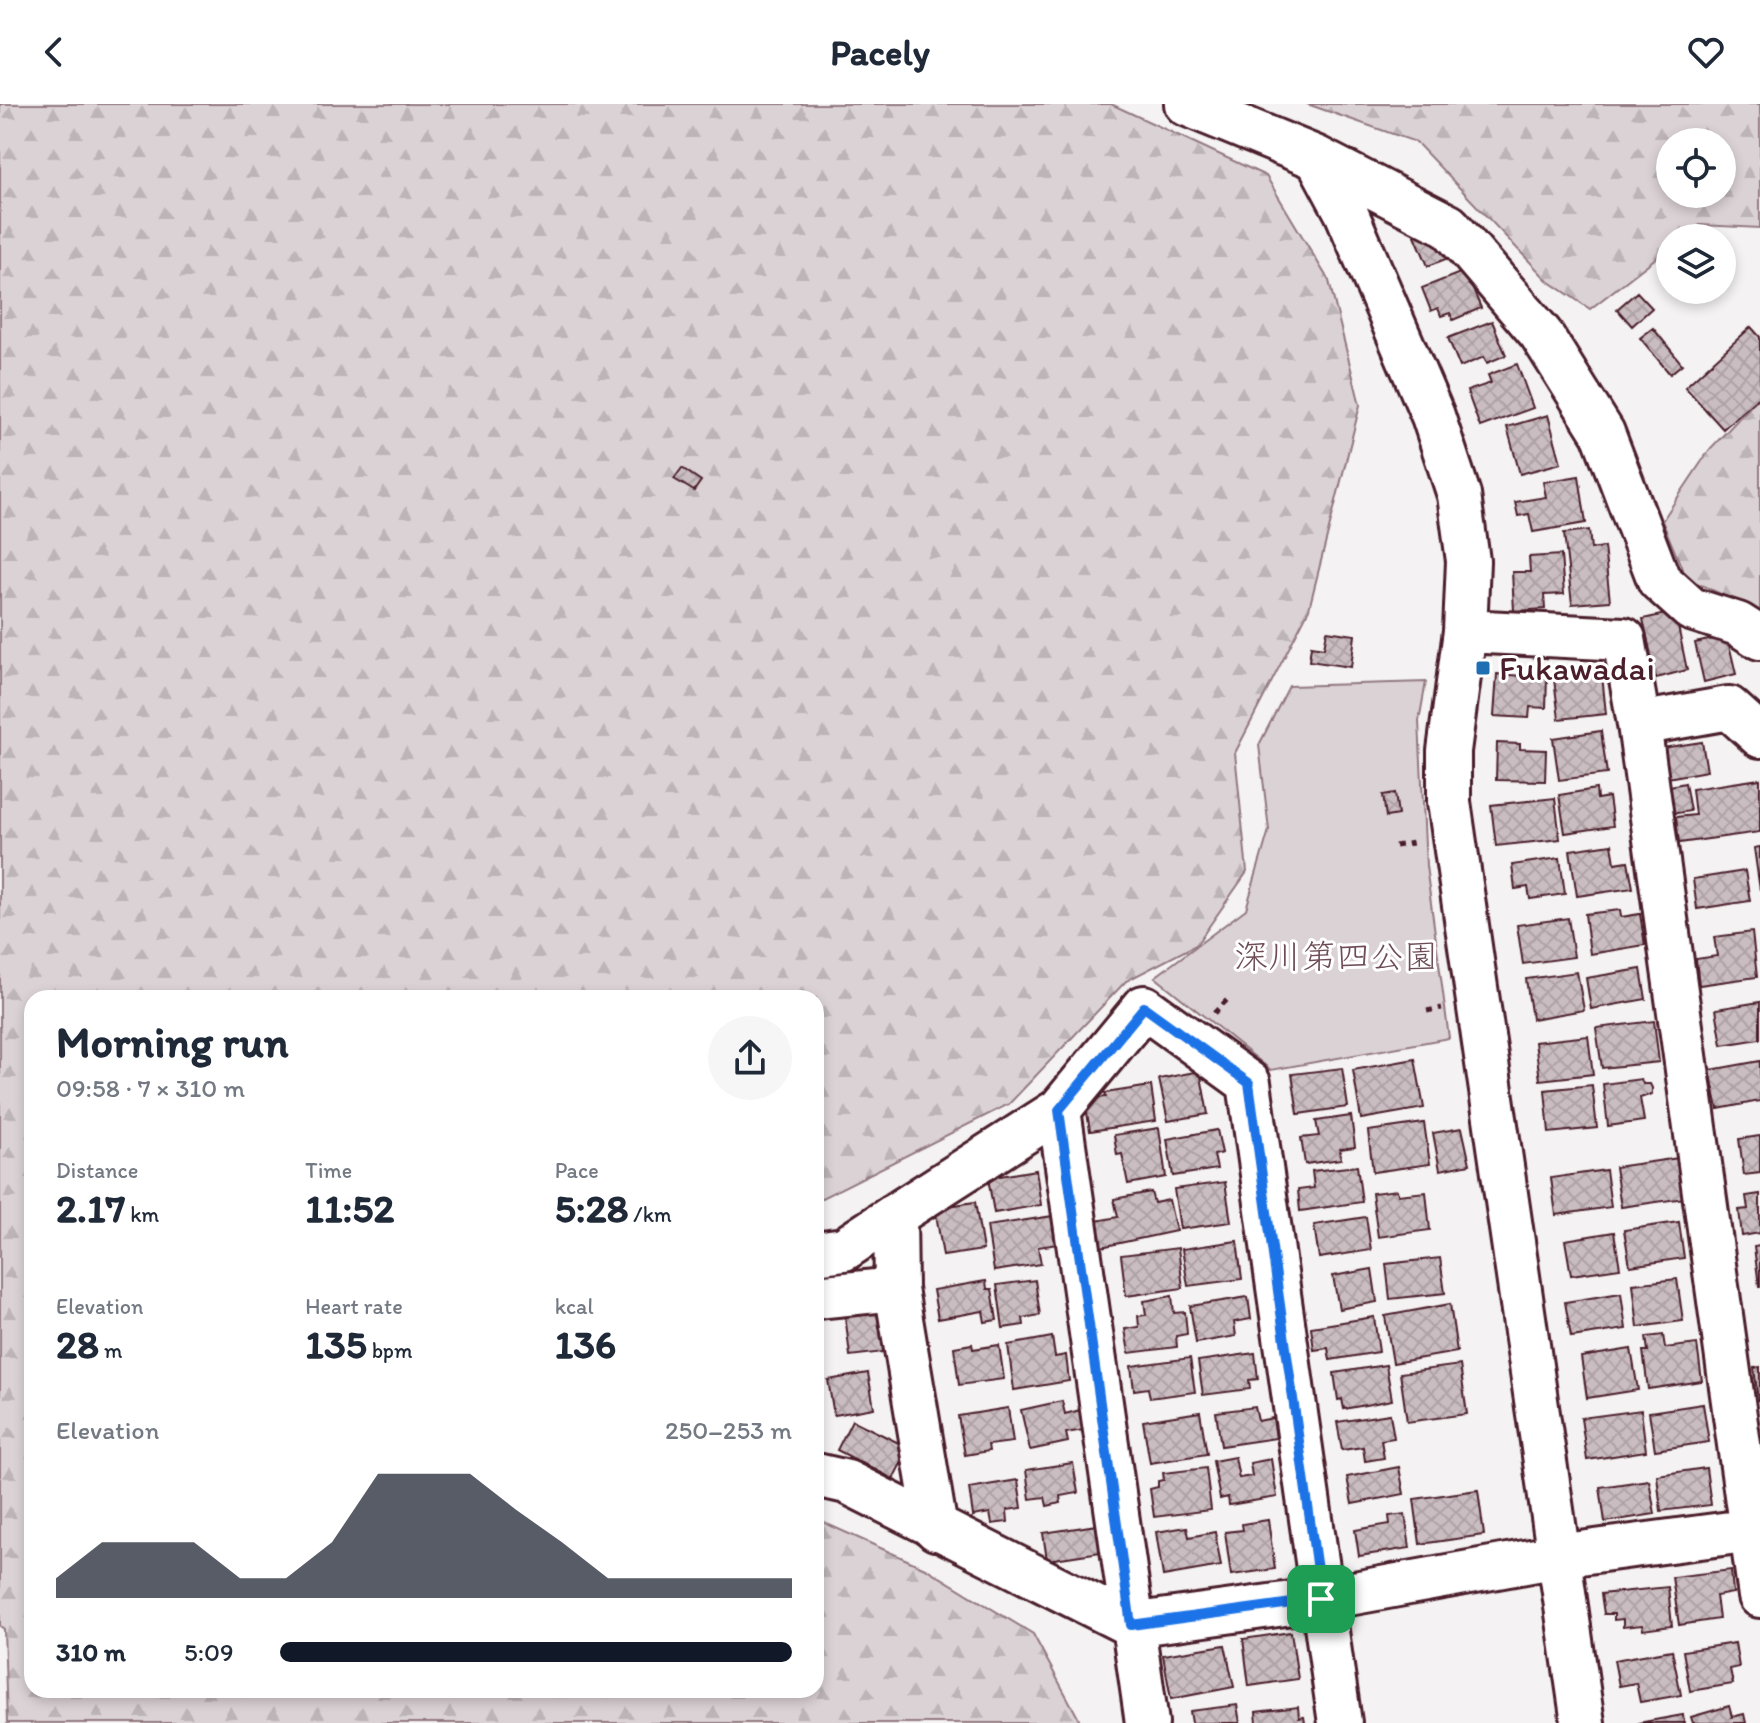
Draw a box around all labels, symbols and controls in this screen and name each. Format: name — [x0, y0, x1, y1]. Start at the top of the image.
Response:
icon: back — [32, 30, 76, 74]
icon: heart — [1684, 30, 1728, 74]
text: Pacely — [830, 31, 930, 74]
map controls — [1656, 128, 1736, 304]
button: locate — [1656, 128, 1736, 208]
button: layers — [1656, 224, 1736, 304]
place label: Fukawadai — [1499, 648, 1655, 689]
marker: Fukawadai — [1474, 659, 1492, 677]
park label: 深川第四公園 — [1234, 936, 1438, 977]
text: Morning run — [56, 1015, 289, 1068]
button: share — [708, 1016, 792, 1100]
text: 09:58 · 7 × 310 m — [56, 1072, 245, 1104]
text: Distance — [56, 1157, 138, 1184]
text: Time — [305, 1157, 352, 1184]
text: Pace — [555, 1157, 599, 1184]
text: 2.17 — [56, 1184, 125, 1232]
text: 11:52 — [305, 1184, 394, 1232]
text: 5:28 — [555, 1184, 628, 1232]
text: km — [125, 1201, 159, 1228]
text: /km — [628, 1201, 672, 1228]
text: Elevation — [56, 1293, 143, 1320]
text: Heart rate — [305, 1293, 403, 1320]
text: kcal — [555, 1293, 594, 1320]
text: 28 — [56, 1320, 99, 1368]
text: 135 — [305, 1320, 367, 1368]
text: 136 — [555, 1320, 616, 1368]
text: m — [99, 1337, 122, 1364]
text: bpm — [367, 1337, 412, 1364]
text: Elevation — [56, 1414, 159, 1446]
text: 250–253 m — [665, 1414, 792, 1446]
pin — [1287, 1565, 1355, 1633]
icon: arrive — [1299, 1577, 1343, 1621]
text: 310 m — [56, 1636, 126, 1668]
text: 5:09 — [184, 1636, 234, 1668]

